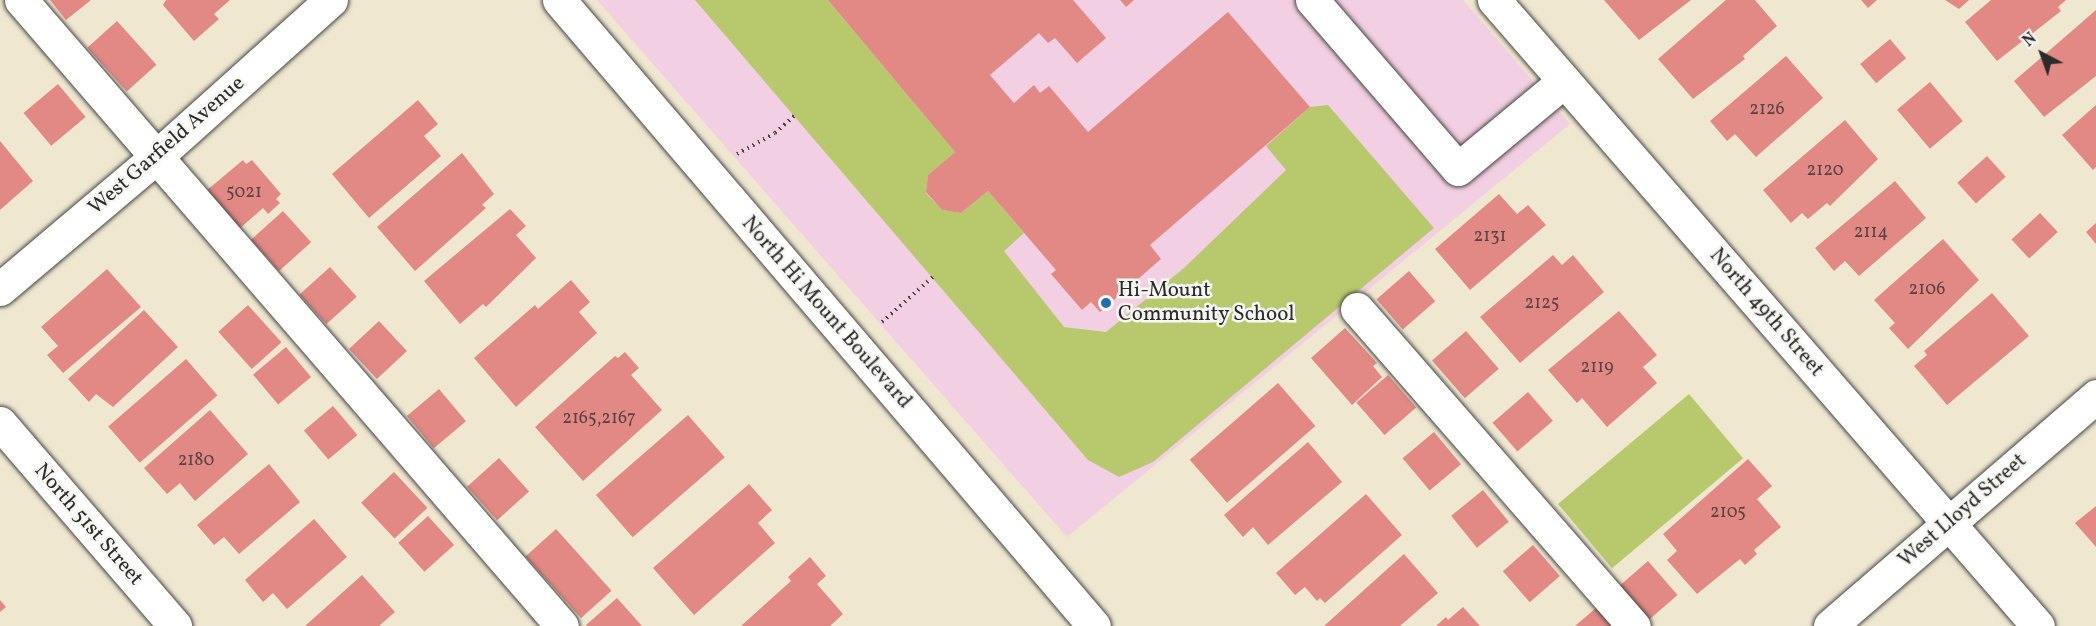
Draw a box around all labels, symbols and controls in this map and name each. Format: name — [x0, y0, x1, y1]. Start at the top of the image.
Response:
north arrow — [2012, 24, 2072, 84]
text: N — [2019, 28, 2042, 53]
street label: West Garfield Avenue — [84, 71, 250, 221]
house number: 2126 — [1749, 99, 1785, 121]
house number: 2120 — [1807, 160, 1843, 182]
house number: 5021 — [226, 182, 262, 204]
street label: North Hi Mount Boulevard — [736, 212, 916, 414]
house number: 2114 — [1854, 222, 1888, 244]
house number: 2131 — [1474, 226, 1506, 248]
street label: North 49th Street — [1703, 244, 1829, 382]
place label: Hi-Mount Community School — [1118, 278, 1295, 328]
house number: 2106 — [1909, 279, 1945, 301]
house number: 2125 — [1525, 293, 1559, 315]
marker: Hi-Mount Community School — [1099, 296, 1113, 310]
house number: 2119 — [1581, 357, 1613, 379]
house number: 2165,2167 — [562, 408, 636, 430]
street label: West Lloyd Street — [1894, 449, 2032, 573]
house number: 2180 — [178, 450, 214, 472]
street label: North 51st Street — [28, 459, 148, 591]
house number: 2105 — [1710, 502, 1746, 524]

